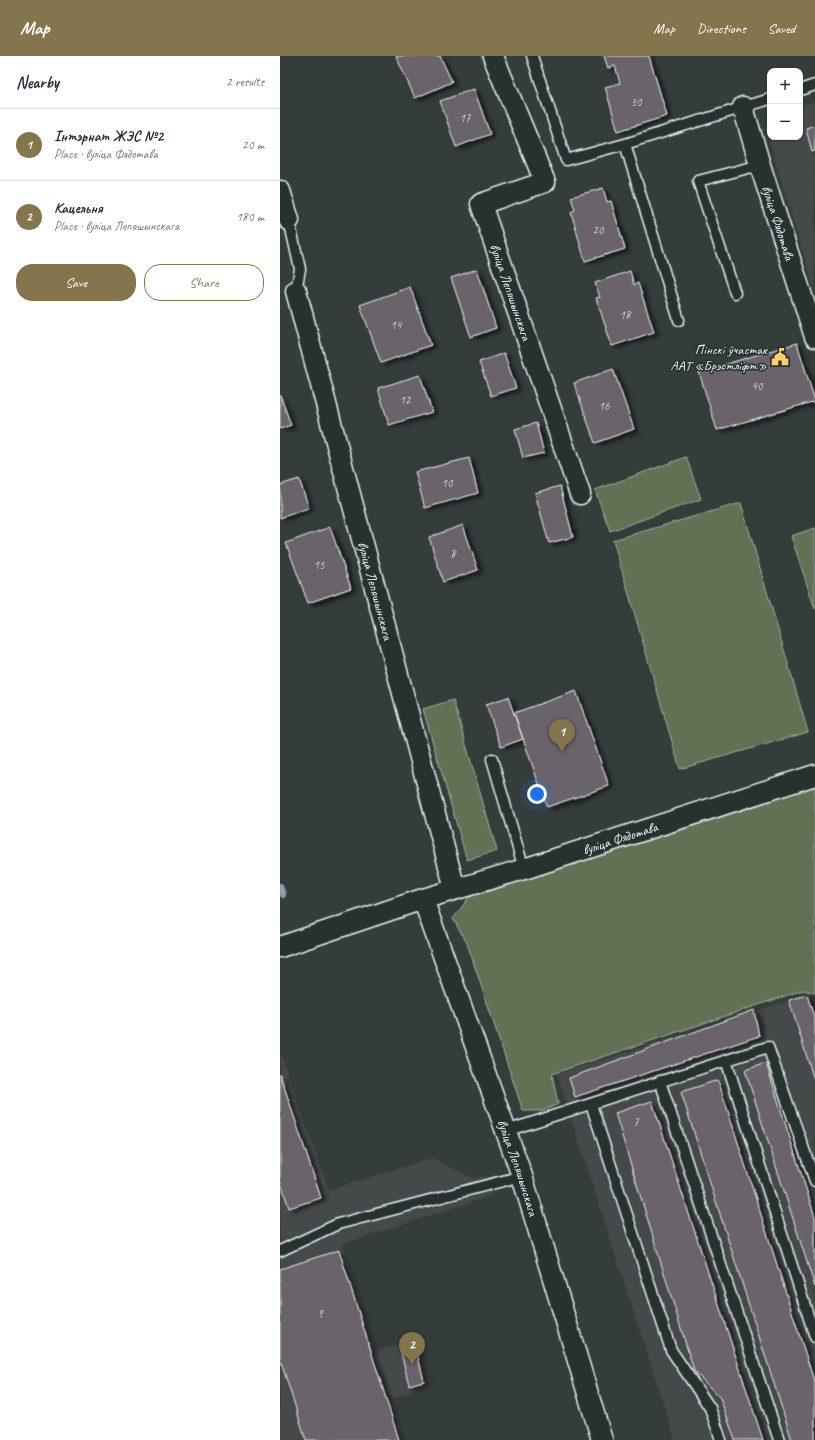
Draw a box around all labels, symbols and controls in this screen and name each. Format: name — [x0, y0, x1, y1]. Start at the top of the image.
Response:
text: Map — [20, 16, 50, 40]
text: Map — [654, 20, 675, 37]
text: Directions — [697, 20, 746, 37]
text: Saved — [768, 20, 795, 37]
map controls — [767, 68, 803, 140]
button: + — [767, 68, 803, 104]
text: Nearby — [16, 72, 59, 93]
text: 2 results — [226, 74, 264, 90]
house number: 30 — [631, 94, 643, 110]
button: − — [767, 104, 803, 140]
house number: 17 — [460, 110, 471, 126]
text: Інтэрнат ЖЭС №2 — [54, 127, 163, 146]
text: 1 — [26, 137, 32, 153]
text: 20 m — [242, 137, 264, 153]
text: Place · вуліца Фядотава — [54, 146, 158, 162]
street label: вуліца Фядотава — [758, 183, 798, 264]
text: Кацельня — [54, 199, 103, 218]
text: 2 — [26, 209, 32, 225]
text: 180 m — [236, 209, 264, 225]
text: Place · вуліца Лепяшынскага — [54, 218, 179, 234]
house number: 20 — [593, 222, 605, 238]
street label: вуліца Лепяшынскага — [486, 242, 535, 344]
button: Save — [16, 264, 136, 301]
button: Share — [144, 264, 264, 301]
house number: 18 — [620, 307, 632, 323]
house number: 14 — [391, 317, 403, 333]
place label: Пінскі ўчастак ААТ «Брэстліфт» — [671, 341, 769, 374]
public building icon: Пінскі ўчастак ААТ «Брэстліфт» — [770, 347, 790, 367]
house number: 40 — [752, 378, 764, 394]
house number: 12 — [400, 392, 412, 408]
house number: 16 — [599, 398, 610, 414]
house number: 10 — [442, 475, 454, 491]
street label: вуліца Лепяшынскага — [354, 540, 397, 643]
house number: 8 — [450, 546, 457, 562]
house number: 15 — [314, 557, 325, 573]
pin: 1 — [549, 719, 575, 752]
your location — [527, 784, 547, 804]
street label: вуліца Фядотава — [580, 818, 661, 859]
house number: 7 — [633, 1114, 639, 1130]
street label: вуліца Лепяшынскага — [493, 1117, 542, 1219]
house number: 9 — [317, 1306, 324, 1322]
pin: 2 — [399, 1332, 425, 1365]

